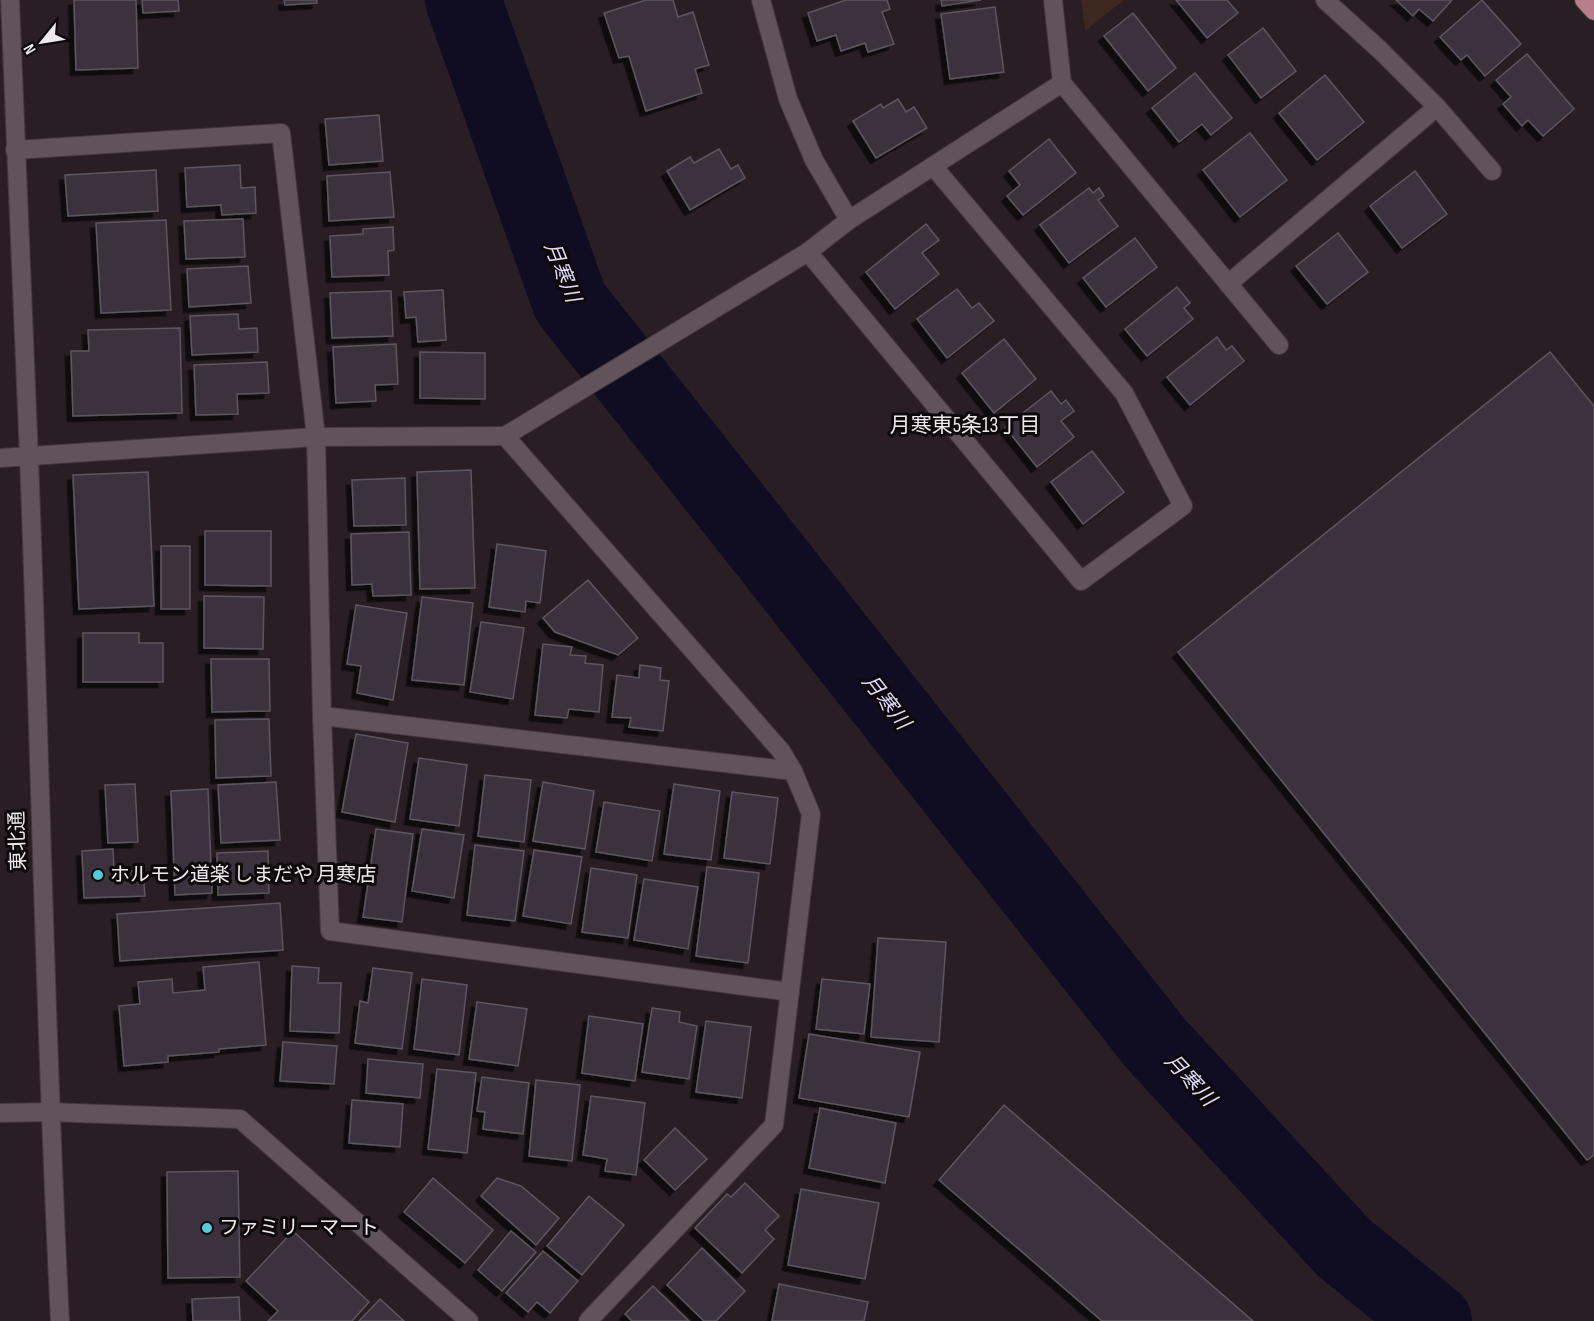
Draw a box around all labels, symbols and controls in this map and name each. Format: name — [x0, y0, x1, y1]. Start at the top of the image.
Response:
north arrow — [12, 12, 72, 72]
text: N — [20, 40, 41, 57]
water label: 月寒川 — [539, 238, 586, 308]
district label: 月寒東5条13丁目 — [890, 413, 1040, 438]
water label: 月寒川 — [857, 669, 916, 736]
street label: 東北通 — [5, 811, 31, 871]
place label: ホルモン道楽 しまだや 月寒店 — [110, 863, 376, 887]
marker: ホルモン道楽 しまだや 月寒店 — [91, 868, 105, 882]
water label: 月寒川 — [1159, 1048, 1222, 1113]
place label: ファミリーマート — [219, 1216, 379, 1240]
marker: ファミリーマート — [200, 1221, 214, 1235]

